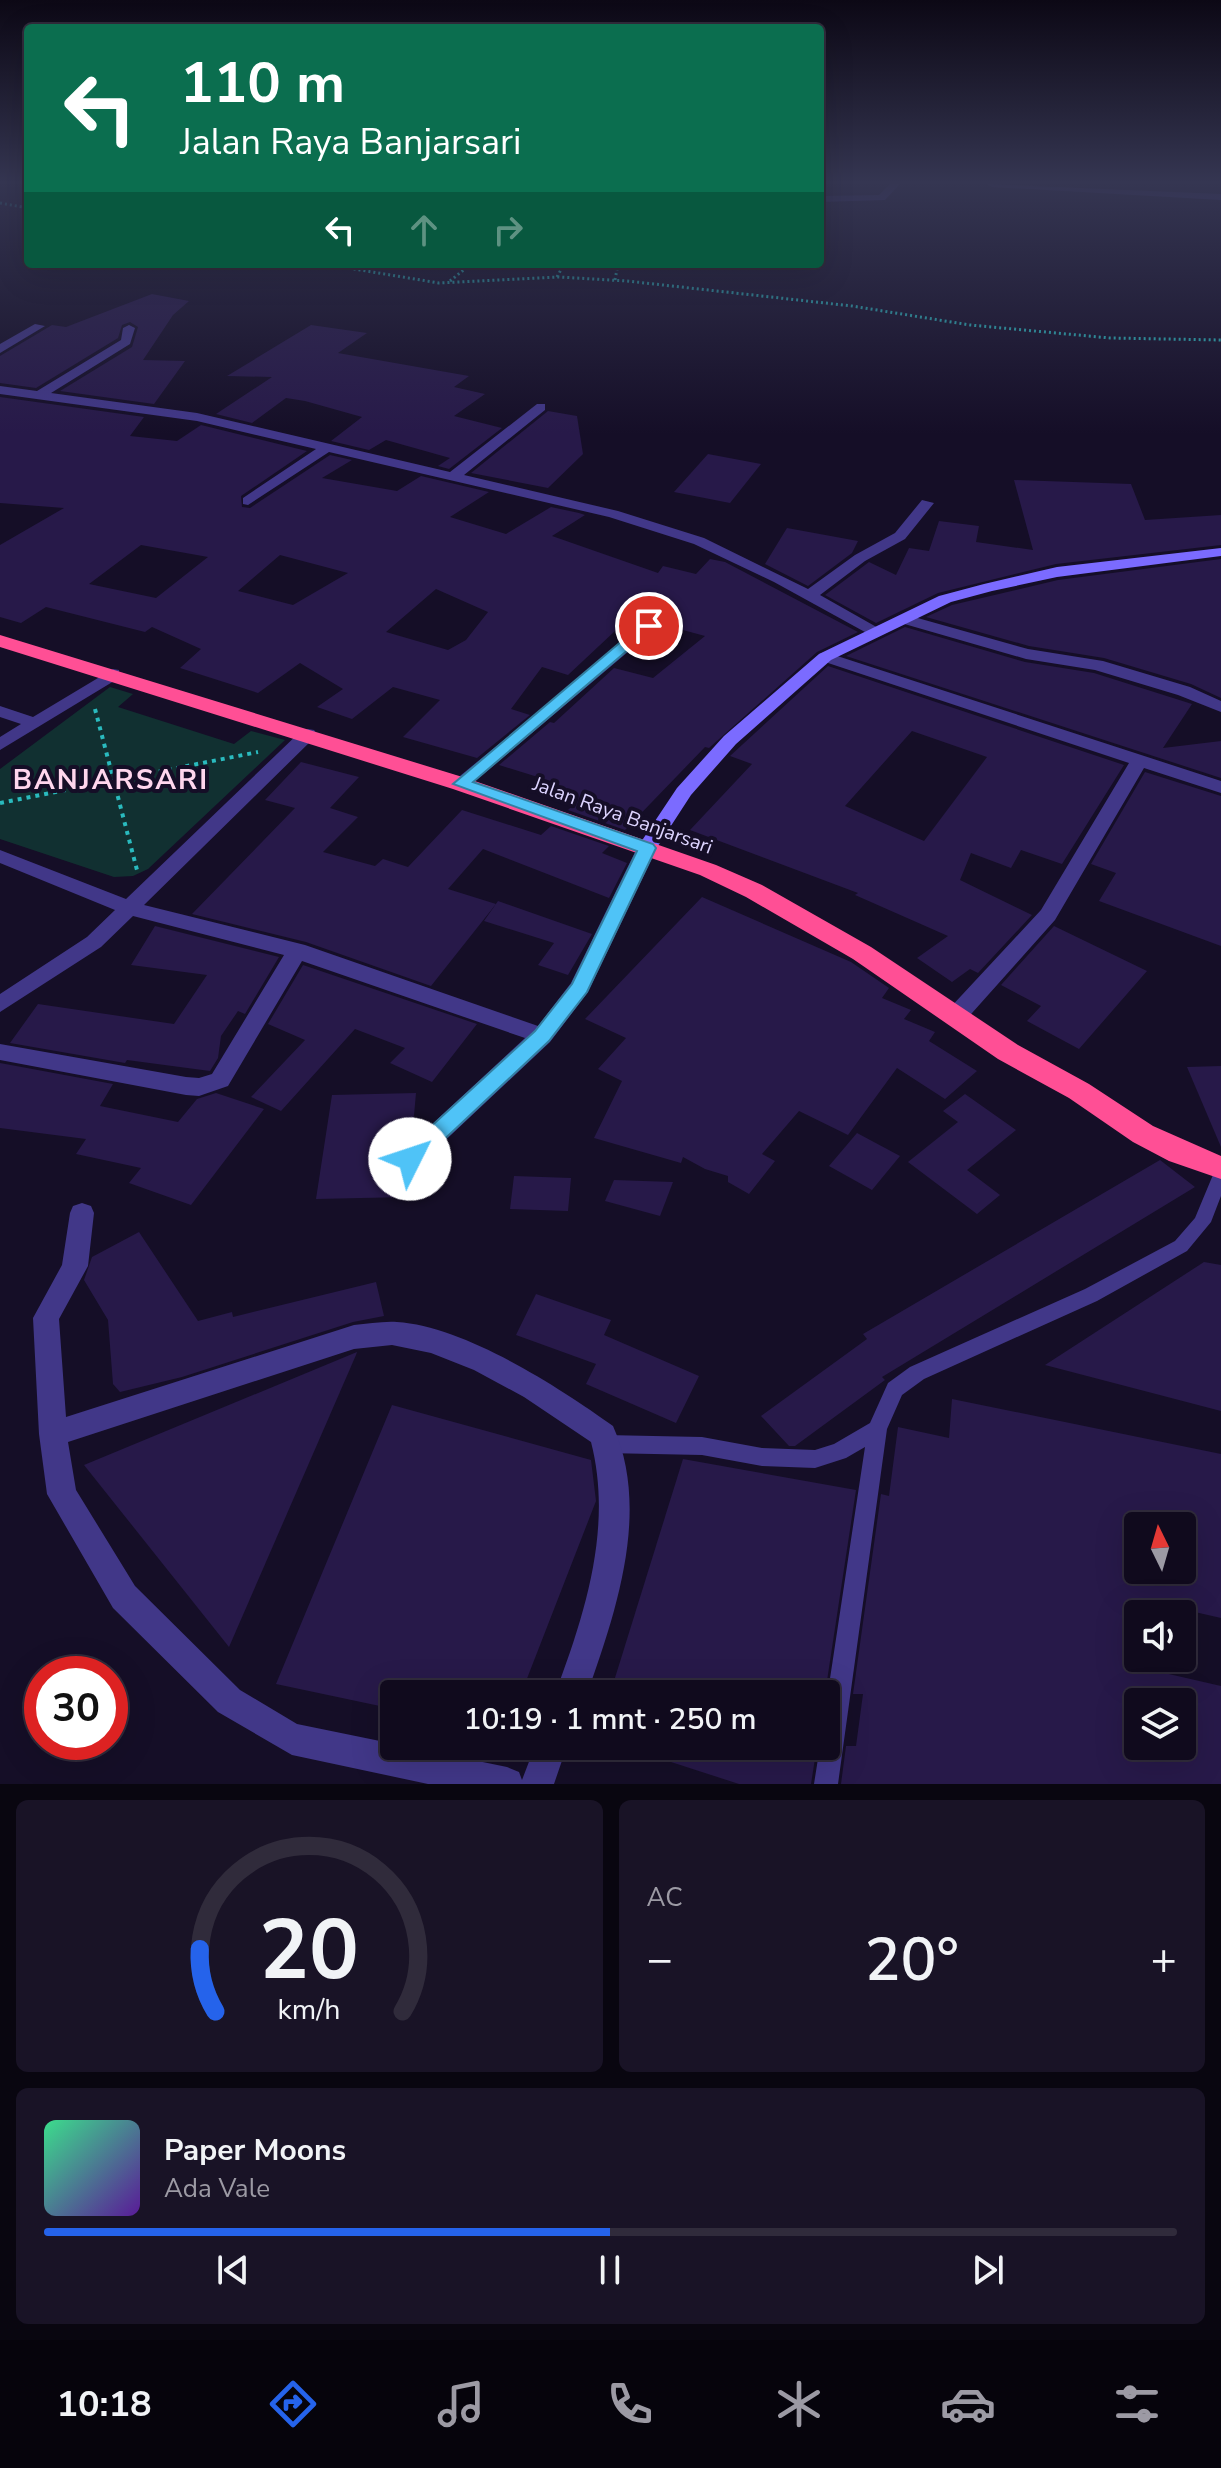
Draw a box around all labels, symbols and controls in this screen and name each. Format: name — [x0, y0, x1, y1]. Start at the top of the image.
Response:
text: 110 m — [180, 45, 345, 122]
icon: left — [48, 56, 152, 160]
text: Jalan Raya Banjarsari — [180, 118, 521, 167]
icon: left — [318, 208, 362, 252]
icon: ahead — [402, 208, 446, 252]
icon: right — [486, 208, 530, 252]
pin — [615, 592, 683, 660]
icon: arrive — [627, 604, 671, 648]
district label: BANJARSARI — [13, 761, 209, 799]
street label: Jalan Raya Banjarsari — [528, 770, 717, 861]
position arrow — [368, 1117, 452, 1201]
north arrow — [1124, 1512, 1196, 1584]
map controls — [1124, 1512, 1196, 1760]
button: sound — [1124, 1600, 1196, 1672]
speed limit sign: 30 — [24, 1656, 128, 1760]
button: layers — [1124, 1688, 1196, 1760]
text: 10:19 · 1 mnt · 250 m — [464, 1699, 756, 1740]
text: AC — [647, 1880, 683, 1915]
text: 20 — [259, 1894, 359, 2007]
text: 20° — [865, 1919, 959, 2001]
text: − — [647, 1930, 673, 1990]
text: + — [1151, 1930, 1177, 1990]
text: km/h — [278, 1990, 341, 2029]
text: Paper Moons — [164, 2130, 346, 2171]
text: Ada Vale — [164, 2171, 270, 2206]
icon: previous — [211, 2248, 255, 2292]
icon: pause — [588, 2248, 632, 2292]
icon: next — [966, 2248, 1010, 2292]
icon: directions — [265, 2376, 321, 2432]
icon: music — [433, 2376, 489, 2432]
icon: phone — [602, 2376, 658, 2432]
icon: climate — [771, 2376, 827, 2432]
icon: car — [940, 2376, 996, 2432]
icon: filters — [1109, 2376, 1165, 2432]
text: 10:18 — [56, 2380, 152, 2429]

